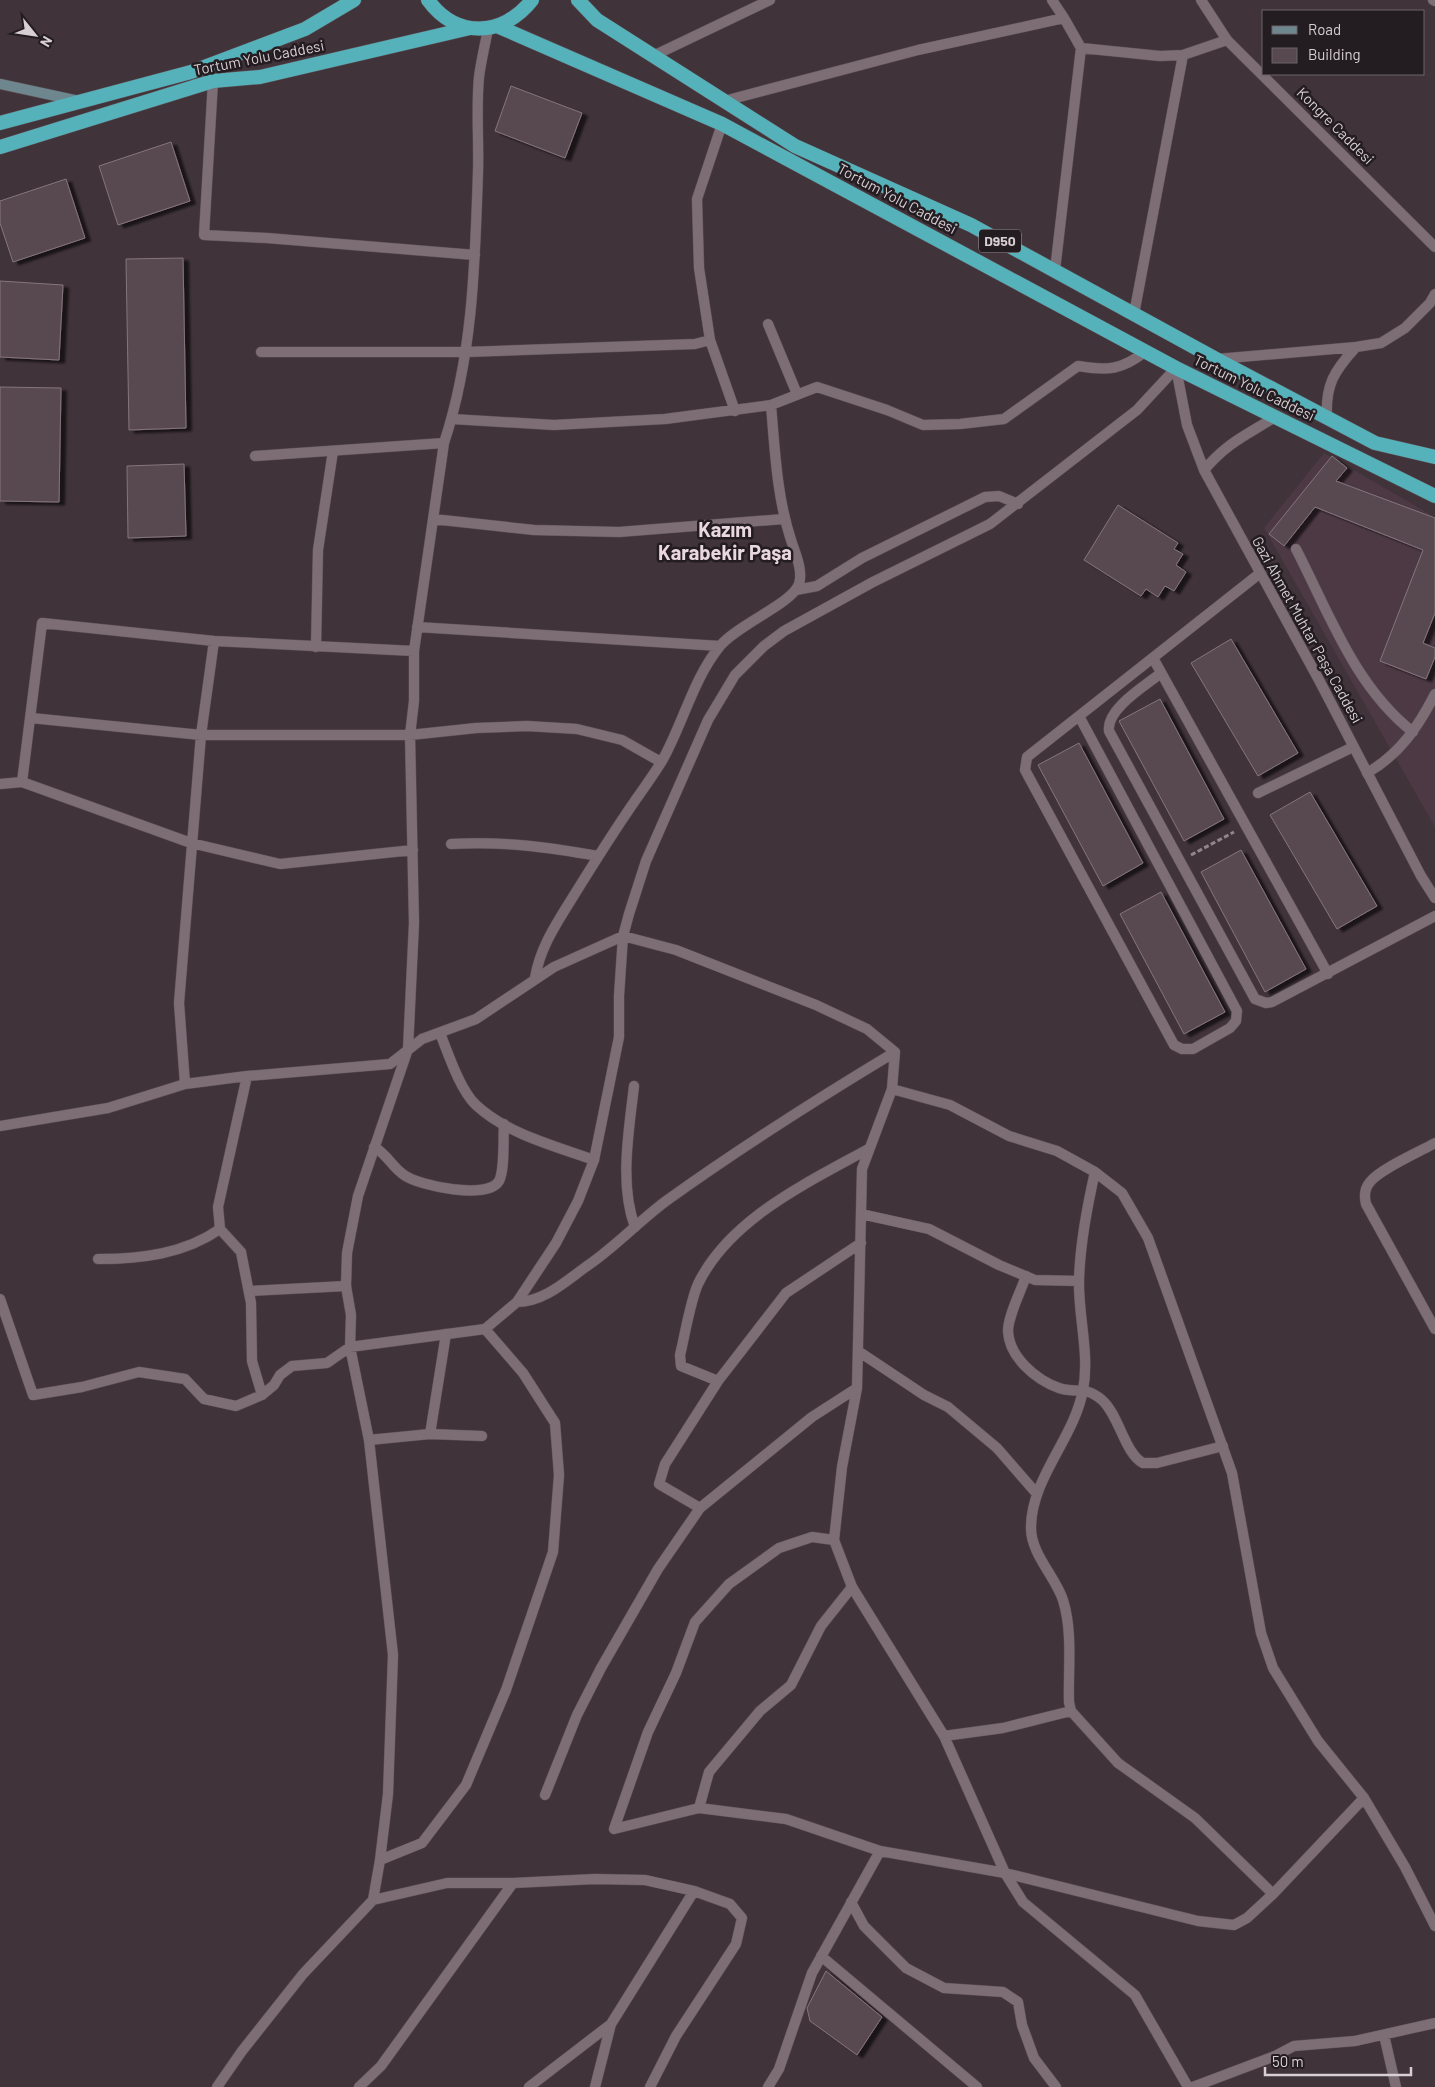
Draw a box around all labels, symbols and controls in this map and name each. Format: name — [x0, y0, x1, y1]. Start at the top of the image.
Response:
north arrow — [10, 10, 60, 60]
legend — [1262, 10, 1425, 75]
text: Road — [1308, 20, 1341, 38]
text: N — [37, 33, 56, 50]
street label: Tortum Yolu Caddesi — [192, 36, 326, 78]
text: Building — [1308, 45, 1361, 63]
street label: Kongre Caddesi — [1293, 83, 1378, 168]
street label: Tortum Yolu Caddesi — [835, 159, 960, 237]
road number: D950 — [979, 230, 1021, 252]
street label: Tortum Yolu Caddesi — [1191, 350, 1318, 424]
district label: Kazım Karabekir Paşa — [658, 517, 792, 564]
street label: Gazi Ahmet Muhtar Paşa Caddesi — [1249, 533, 1367, 726]
scale bar — [1265, 2044, 1411, 2076]
text: 50 m — [1272, 2052, 1304, 2070]

